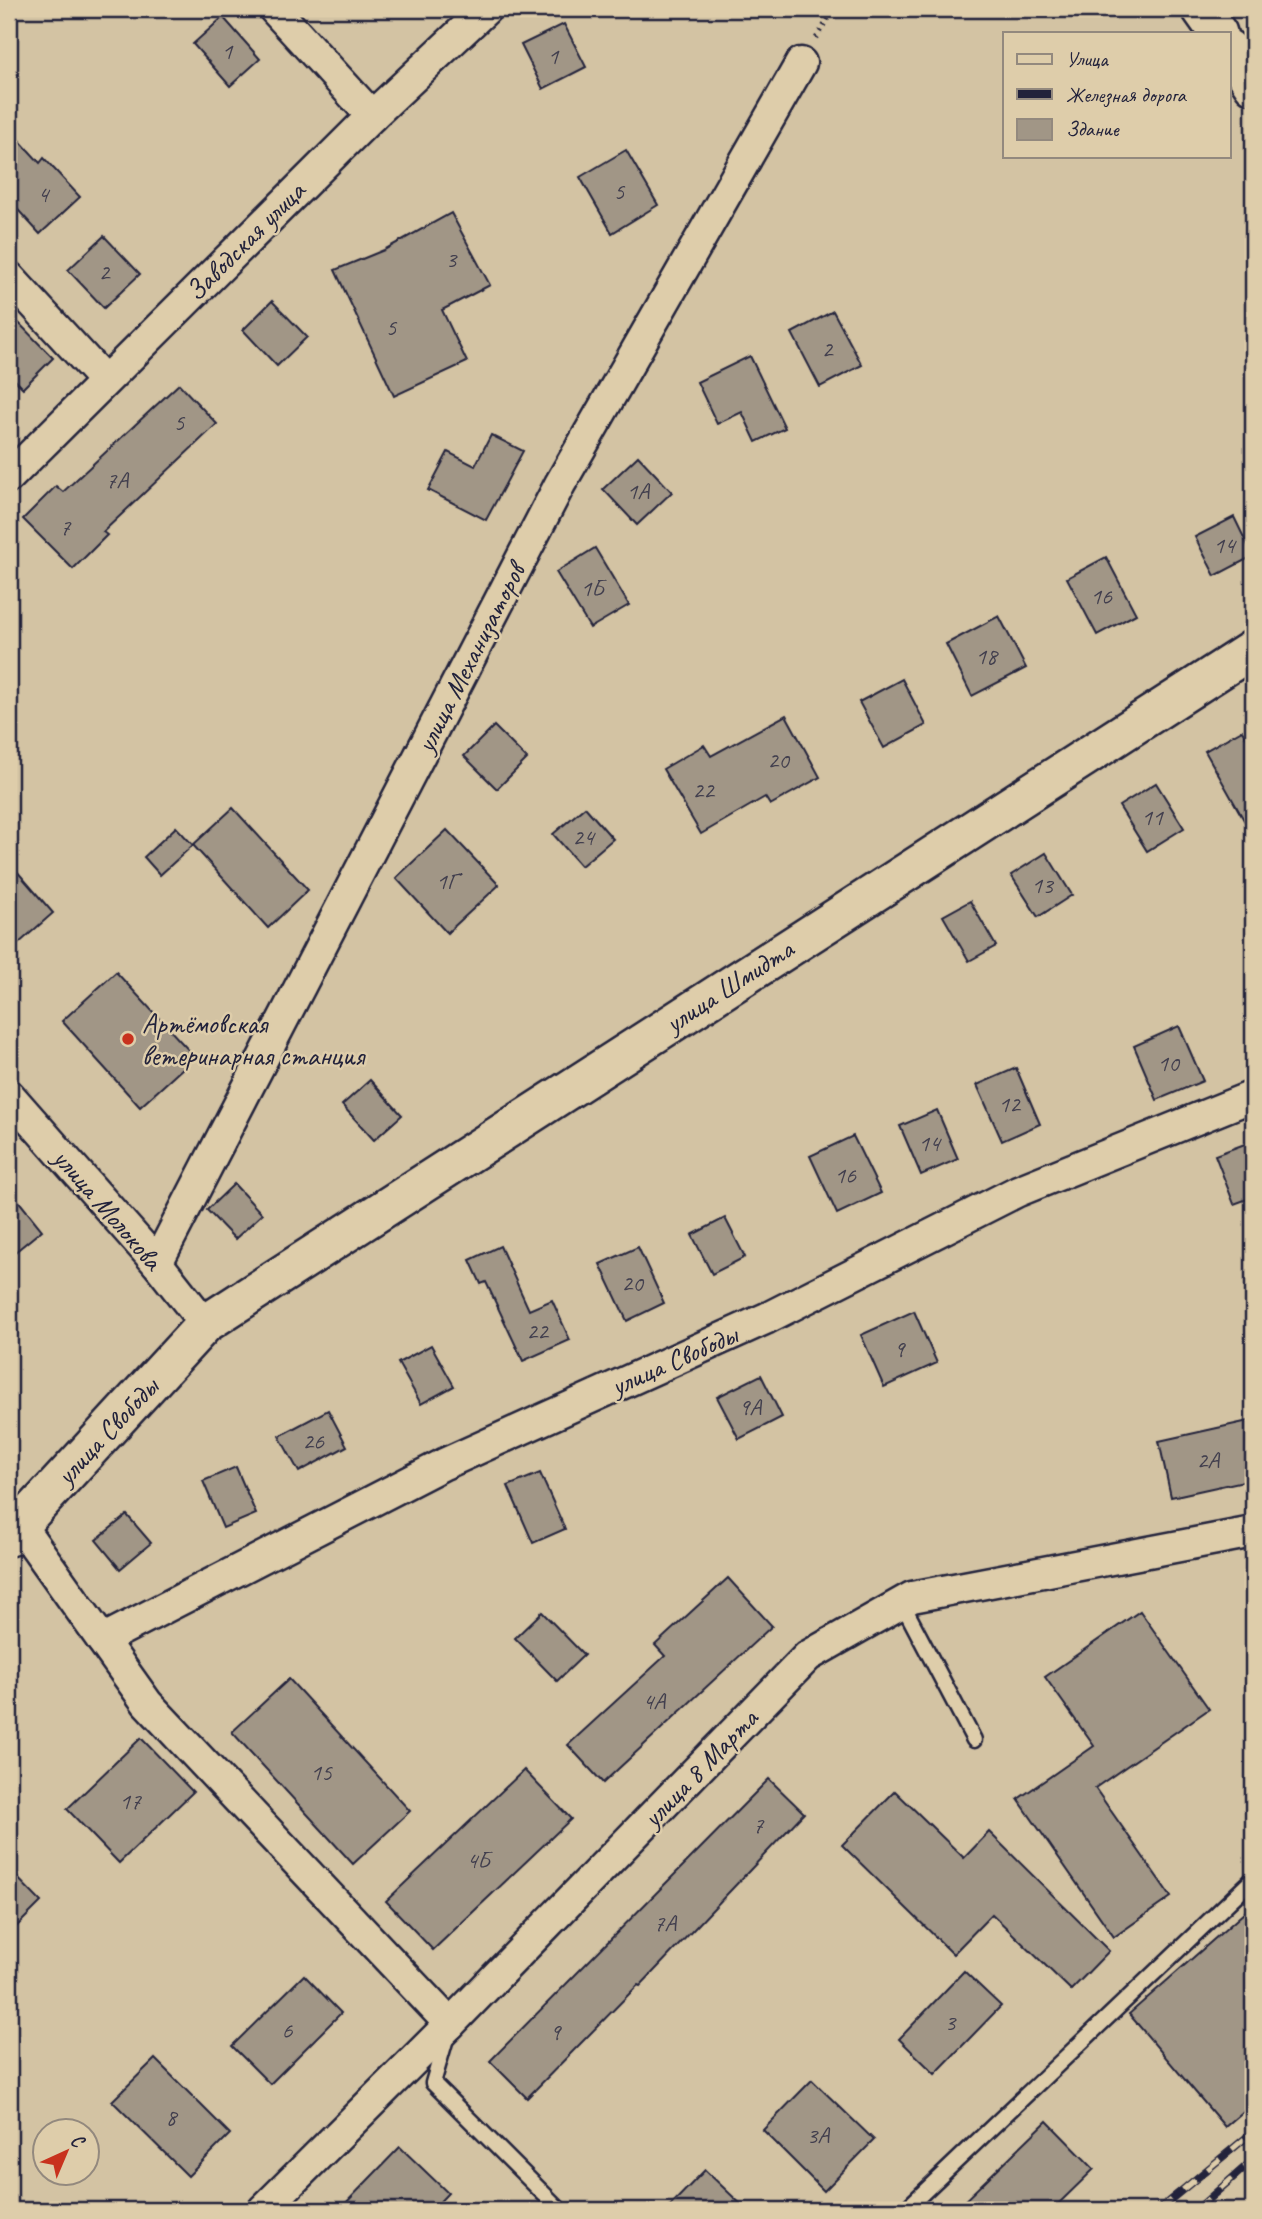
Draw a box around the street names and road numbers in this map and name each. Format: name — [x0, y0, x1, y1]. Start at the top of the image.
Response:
street label: Заводская улица — [178, 173, 313, 308]
street label: улица Механизаторов — [406, 553, 535, 760]
street label: улица Шмидта — [657, 931, 801, 1042]
street label: улица Молокова — [44, 1140, 171, 1278]
street label: улица Свободы — [604, 1316, 745, 1404]
street label: улица Свободы — [47, 1368, 167, 1494]
street label: улица 8 Марта — [633, 1700, 766, 1836]

